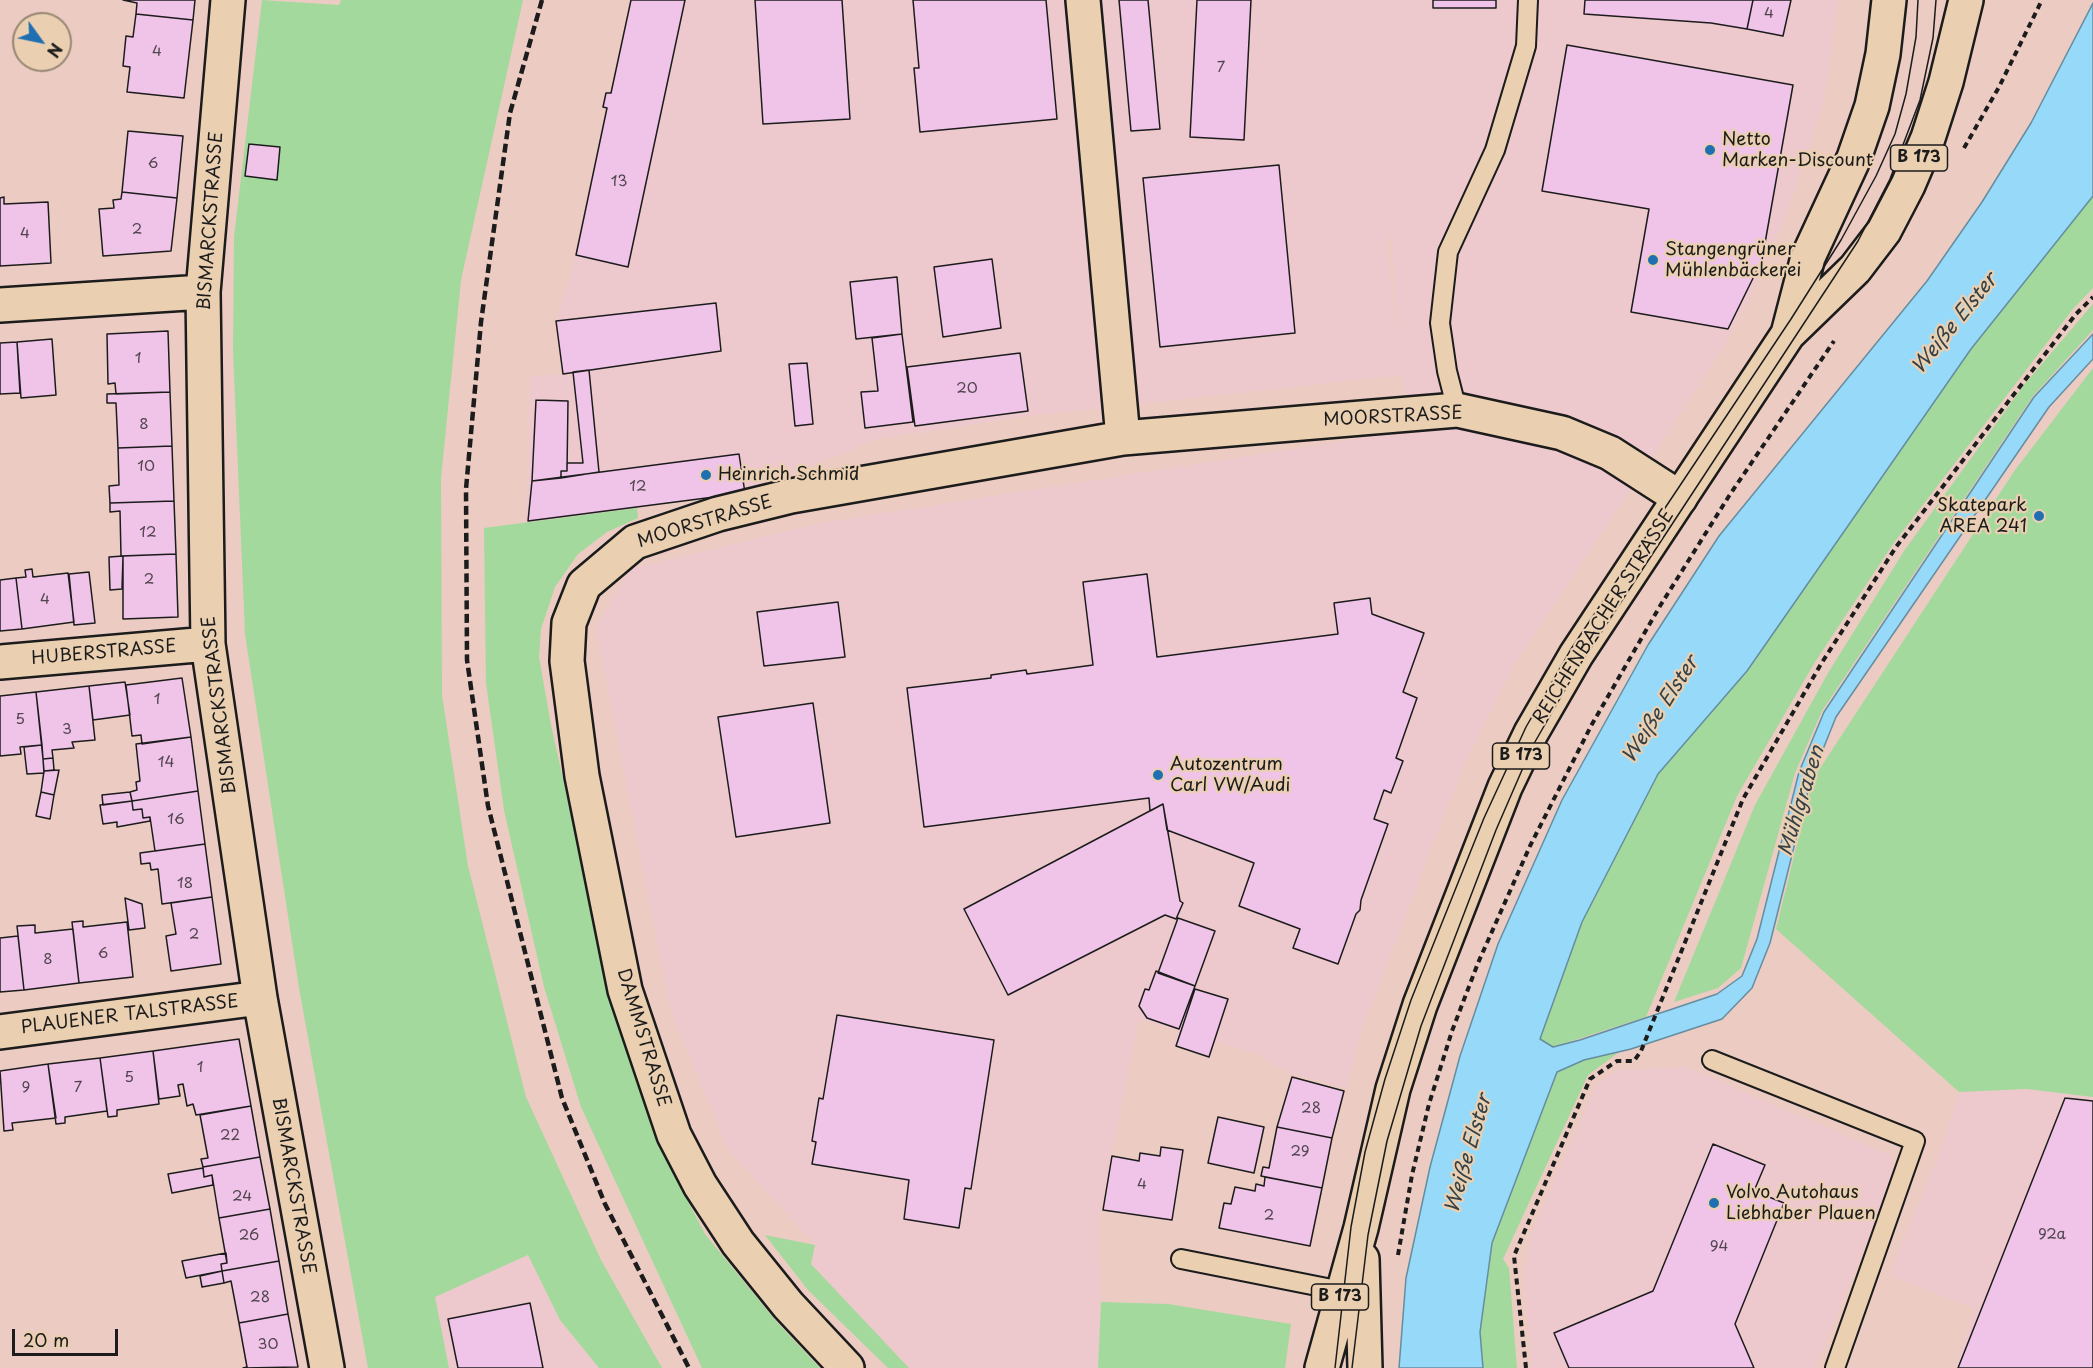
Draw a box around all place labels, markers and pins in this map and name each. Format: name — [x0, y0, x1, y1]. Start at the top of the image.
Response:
place label: Netto Marken-Discount — [1722, 129, 1873, 172]
marker: Netto Marken-Discount — [1703, 143, 1717, 157]
place label: Stangengrüner Mühlenbäckerei — [1665, 239, 1801, 282]
marker: Stangengrüner Mühlenbäckerei — [1646, 253, 1660, 267]
place label: Heinrich Schmid — [718, 464, 860, 486]
marker: Heinrich Schmid — [699, 468, 713, 482]
place label: Skatepark AREA 241 — [1937, 495, 2027, 538]
marker: Skatepark AREA 241 — [2032, 509, 2046, 523]
place label: Autozentrum Carl VW/Audi — [1170, 754, 1290, 796]
marker: Autozentrum Carl VW/Audi — [1151, 768, 1165, 782]
place label: Volvo Autohaus Liebhaber Plauen — [1726, 1182, 1876, 1224]
marker: Volvo Autohaus Liebhaber Plauen — [1707, 1196, 1721, 1210]

